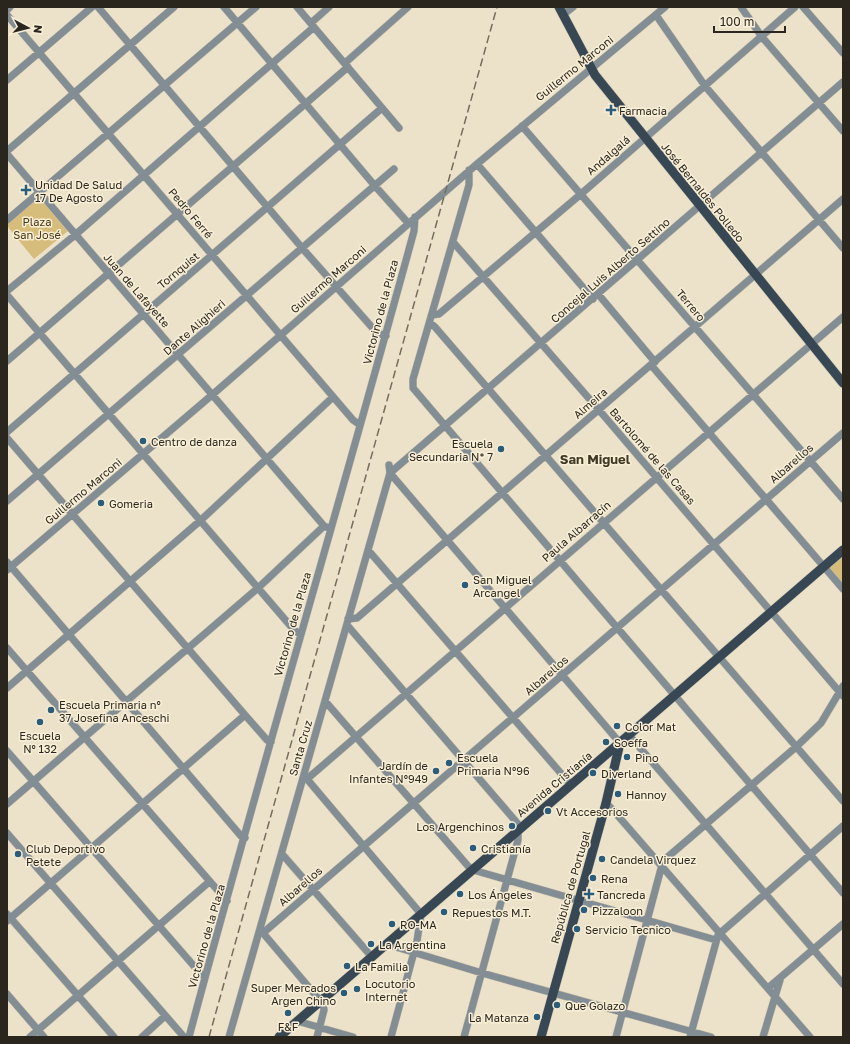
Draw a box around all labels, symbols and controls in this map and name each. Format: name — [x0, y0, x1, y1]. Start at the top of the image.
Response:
north arrow — [8, 8, 48, 48]
scale bar — [714, 8, 785, 34]
text: 100 m — [720, 14, 754, 29]
text: N — [31, 24, 45, 34]
street label: Guillermo Marconi — [533, 33, 616, 103]
place label: Farmacia — [619, 104, 667, 117]
marker: Farmacia — [606, 105, 616, 115]
street label: Andalgalá — [584, 133, 632, 177]
street label: José Bernaldes Polledo — [659, 140, 747, 245]
place label: Unidad De Salud 17 De Agosto — [35, 178, 122, 204]
marker: Unidad De Salud 17 De Agosto — [20, 184, 32, 196]
street label: Pedro Ferré — [166, 185, 216, 241]
park label: Plaza San José — [13, 215, 61, 241]
street label: Concejal Luis Alberto Settino — [548, 215, 672, 325]
street label: Guillermo Marconi — [287, 243, 369, 315]
street label: Tornquist — [155, 249, 201, 291]
street label: Juan de Lafayette — [101, 250, 173, 330]
street label: Victorino de la Plaza — [360, 258, 400, 366]
street label: Terrero — [674, 286, 708, 324]
street label: Dante Alighieri — [160, 297, 228, 357]
street label: Almeira — [571, 385, 609, 421]
street label: Bartolomé de las Casas — [608, 405, 699, 507]
place label: Centro de danza — [151, 435, 237, 448]
marker: Centro de danza — [138, 436, 148, 446]
place label: Escuela Secundaria N* 7 — [409, 437, 493, 463]
street label: Albarellos — [767, 440, 816, 485]
marker: Escuela Secundaria N* 7 — [496, 444, 506, 454]
district label: San Miguel — [560, 451, 631, 467]
street label: Guillermo Marconi — [42, 455, 124, 527]
place label: Gomeria — [109, 497, 153, 510]
marker: Gomeria — [96, 498, 106, 508]
street label: Paula Albarracín — [539, 498, 613, 564]
street label: Victorino de la Plaza — [271, 570, 313, 678]
place label: San Miguel Arcangel — [473, 573, 532, 599]
marker: San Miguel Arcangel — [460, 580, 470, 590]
street label: Albarellos — [522, 652, 571, 697]
place label: Escuela Primaria n° 37 Josefina Anceschi — [59, 698, 170, 724]
marker: Escuela Primaria n° 37 Josefina Anceschi — [46, 705, 56, 715]
marker: Escuela N° 132 — [35, 717, 45, 727]
street label: Santa Cruz — [286, 718, 314, 777]
place label: Color Mat — [625, 720, 676, 733]
marker: Color Mat — [612, 721, 622, 731]
place label: Escuela N° 132 — [19, 729, 61, 755]
place label: Soeffa — [614, 736, 648, 749]
marker: Soeffa — [601, 737, 611, 747]
street label: Avenida Cristianía — [514, 749, 594, 819]
place label: Escuela Primaria N°96 — [457, 751, 530, 777]
place label: Pino — [635, 751, 659, 764]
marker: Pino — [622, 752, 632, 762]
marker: Escuela Primaria N°96 — [444, 758, 454, 768]
place label: Jardín de Infantes N°949 — [349, 759, 428, 785]
marker: Jardín de Infantes N°949 — [431, 766, 441, 776]
place label: Diverland — [601, 767, 652, 780]
marker: Diverland — [588, 768, 598, 778]
place label: Hannoy — [626, 788, 667, 801]
marker: Hannoy — [613, 789, 623, 799]
place label: Vt Accesorios — [556, 805, 628, 818]
marker: Vt Accesorios — [543, 806, 553, 816]
place label: Los Argenchinos — [416, 820, 504, 833]
marker: Los Argenchinos — [507, 821, 517, 831]
street label: República de Portugal — [548, 829, 593, 945]
place label: Club Deportivo Petete — [26, 842, 105, 868]
place label: Cristianía — [481, 842, 531, 855]
marker: Cristianía — [468, 843, 478, 853]
marker: Club Deportivo Petete — [13, 849, 23, 859]
place label: Candela Virquez — [610, 853, 696, 866]
marker: Candela Virquez — [597, 854, 607, 864]
street label: Albarellos — [276, 863, 325, 908]
place label: Rena — [601, 872, 628, 885]
marker: Rena — [588, 873, 598, 883]
street label: Victorino de la Plaza — [185, 882, 227, 990]
place label: Los Ángeles — [468, 888, 532, 901]
place label: Tancreda — [597, 888, 645, 901]
marker: Los Ángeles — [455, 889, 465, 899]
marker: Tancreda — [584, 889, 594, 899]
place label: Pizzaloon — [592, 904, 643, 917]
marker: Pizzaloon — [579, 905, 589, 915]
place label: Repuestos M.T. — [452, 906, 531, 919]
marker: Repuestos M.T. — [439, 907, 449, 917]
place label: RO-MA — [400, 918, 437, 931]
marker: RO-MA — [387, 919, 397, 929]
place label: Servicio Tecnico — [585, 923, 671, 936]
marker: Servicio Tecnico — [572, 924, 582, 934]
place label: La Argentina — [379, 938, 446, 951]
marker: La Argentina — [366, 939, 376, 949]
place label: La Familia — [355, 960, 408, 973]
marker: La Familia — [342, 961, 352, 971]
place label: Locutorio Internet — [365, 977, 416, 1003]
place label: Super Mercados Argen Chino — [251, 981, 336, 1007]
marker: Locutorio Internet — [352, 984, 362, 994]
marker: Super Mercados Argen Chino — [339, 988, 349, 998]
place label: Que Golazo — [565, 999, 626, 1012]
marker: Que Golazo — [552, 1000, 562, 1010]
marker: F&F — [283, 1008, 293, 1018]
place label: La Matanza — [469, 1011, 529, 1024]
marker: La Matanza — [532, 1012, 542, 1022]
place label: F&F — [278, 1020, 299, 1033]

